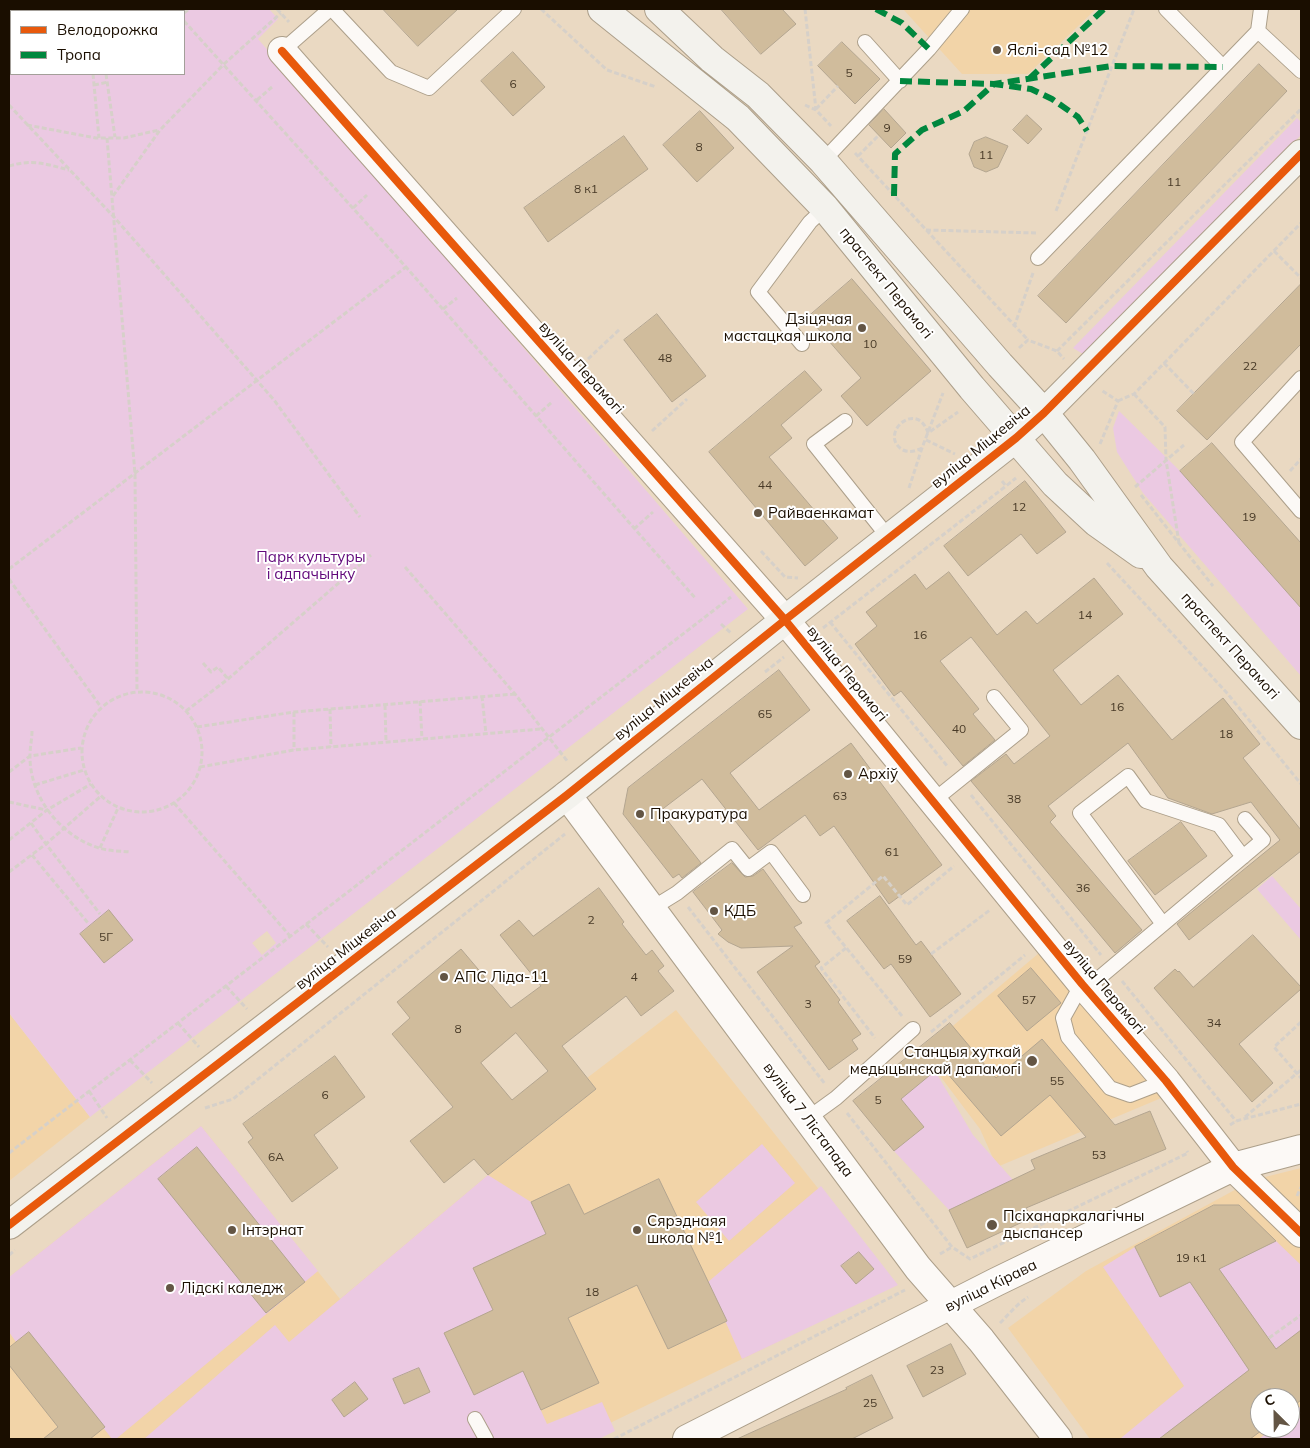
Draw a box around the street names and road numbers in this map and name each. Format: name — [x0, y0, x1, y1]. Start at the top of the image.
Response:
street label: праспект Перамогі — [836, 224, 936, 342]
street label: вуліца Перамогі — [535, 318, 627, 418]
street label: вуліца Міцкевіча — [928, 401, 1034, 493]
street label: праспект Перамогі — [1177, 589, 1283, 703]
street label: вуліца Перамогі — [803, 622, 891, 726]
street label: вуліца Міцкевіча — [611, 653, 717, 745]
street label: вуліца Міцкевіча — [292, 904, 400, 994]
street label: вуліца Перамогі — [1059, 936, 1149, 1038]
street label: вуліца 7 Лістапада — [759, 1059, 857, 1181]
street label: вуліца Кірава — [942, 1256, 1040, 1316]

